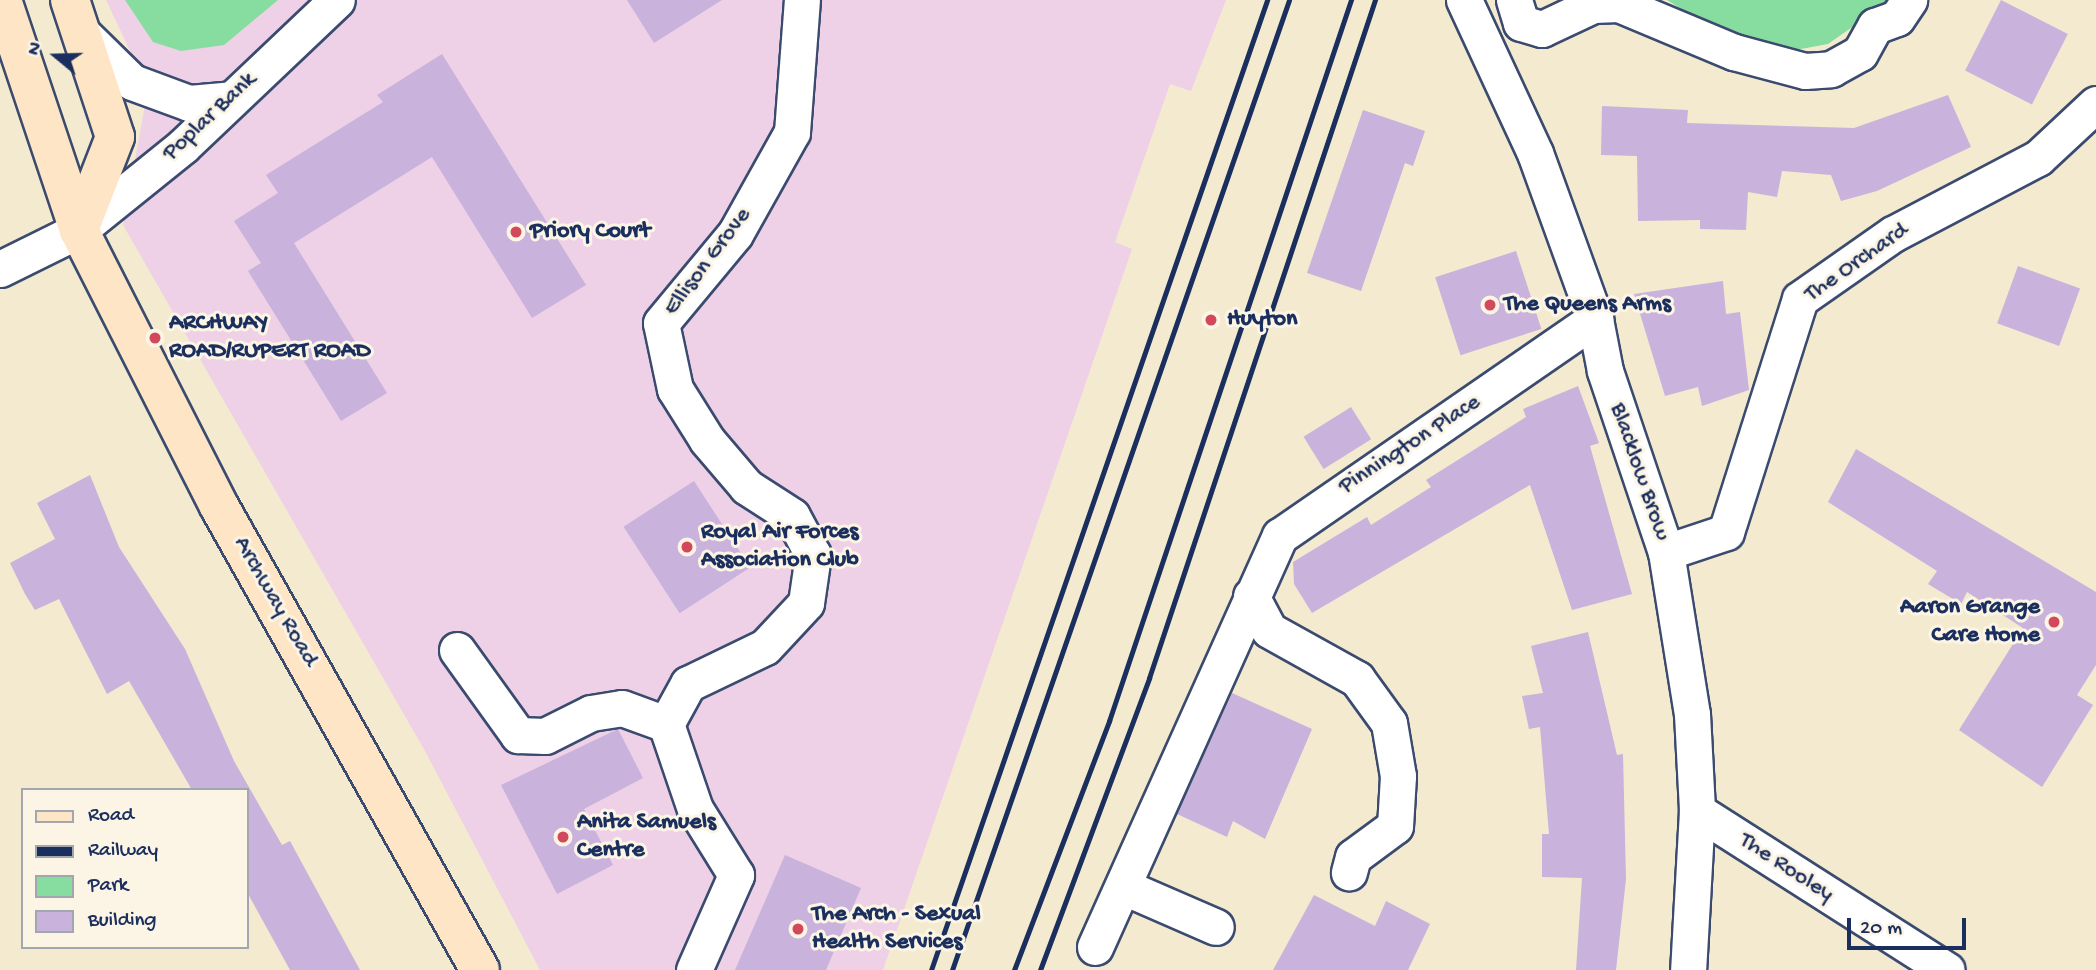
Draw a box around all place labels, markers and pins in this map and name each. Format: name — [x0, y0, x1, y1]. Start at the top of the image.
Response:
place label: Priory Court — [530, 218, 650, 246]
marker: Priory Court — [508, 224, 524, 240]
place label: The Queens Arms — [1504, 291, 1671, 319]
marker: The Queens Arms — [1482, 297, 1498, 313]
place label: Huyton — [1227, 306, 1297, 334]
place label: ARCHWAY ROAD/RUPERT ROAD — [169, 310, 371, 366]
marker: Huyton — [1201, 310, 1221, 330]
marker: ARCHWAY ROAD/RUPERT ROAD — [147, 330, 163, 346]
place label: Royal Air Forces Association Club — [701, 519, 859, 575]
marker: Royal Air Forces Association Club — [679, 539, 695, 555]
place label: Aaron Grange Care Home — [1900, 594, 2040, 650]
marker: Aaron Grange Care Home — [2046, 614, 2062, 630]
place label: Anita Samuels Centre — [577, 809, 716, 865]
marker: Anita Samuels Centre — [555, 829, 571, 845]
place label: The Arch - Sexual Health Services — [812, 901, 981, 957]
marker: The Arch - Sexual Health Services — [790, 921, 806, 937]

